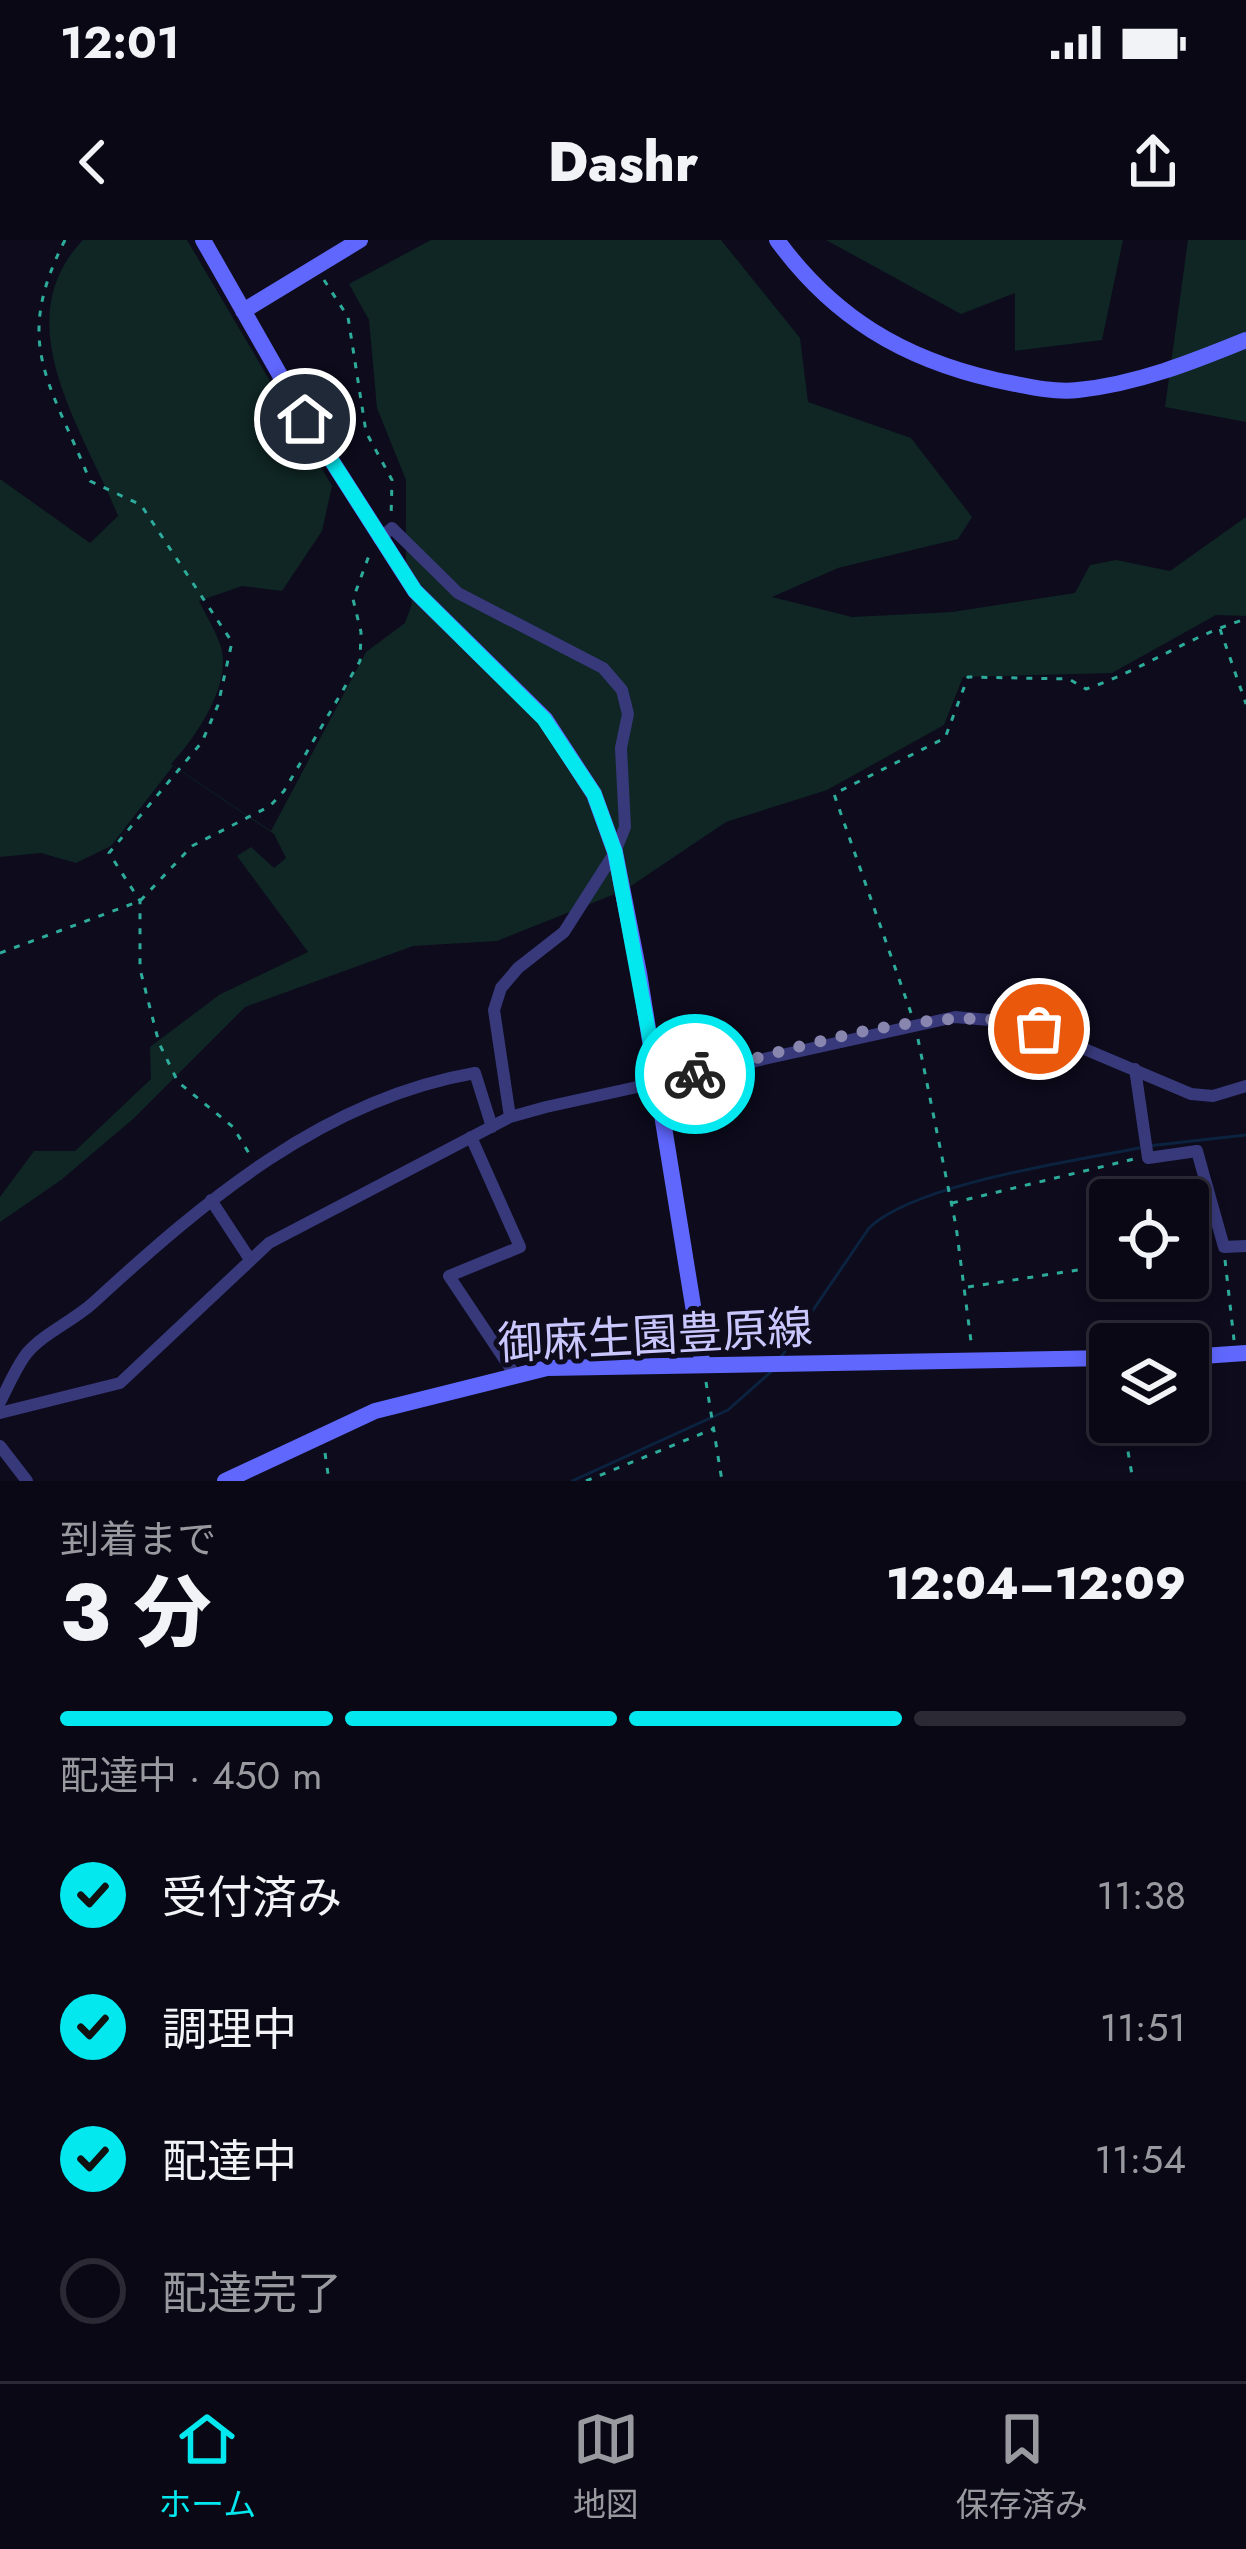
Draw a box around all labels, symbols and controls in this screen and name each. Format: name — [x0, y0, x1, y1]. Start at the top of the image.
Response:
text: 12:01 — [60, 10, 180, 75]
text: Dashr — [548, 123, 698, 201]
icon: back — [60, 129, 126, 195]
icon: share — [1120, 129, 1186, 195]
pin — [254, 368, 356, 470]
icon: home — [272, 386, 338, 452]
pin — [988, 978, 1090, 1080]
icon: bag — [1006, 996, 1072, 1062]
courier — [635, 1014, 755, 1134]
icon: bike — [662, 1041, 728, 1107]
map controls — [1089, 1179, 1209, 1443]
button: locate — [1089, 1179, 1209, 1299]
street label: 御麻生園豊原線 — [496, 1295, 814, 1376]
button: layers — [1089, 1323, 1209, 1443]
text: 到着まで — [60, 1511, 216, 1568]
text: 12:04–12:09 — [886, 1551, 1186, 1616]
text: 3 分 — [60, 1557, 212, 1669]
text: 配達中 · 450 m — [60, 1747, 322, 1804]
icon: check — [60, 1862, 126, 1928]
text: 受付済み — [162, 1865, 342, 1930]
text: 11:38 — [1097, 1867, 1186, 1924]
icon: check — [60, 1994, 126, 2060]
text: 調理中 — [162, 1997, 297, 2062]
text: 11:51 — [1100, 1999, 1186, 2056]
icon: check — [60, 2126, 126, 2192]
text: 配達中 — [162, 2129, 297, 2194]
text: 11:54 — [1094, 2131, 1186, 2188]
text: 配達完了 — [162, 2261, 342, 2326]
tab: ホーム — [158, 2406, 256, 2528]
tab: 地図 — [573, 2406, 639, 2528]
tab: 保存済み — [956, 2406, 1088, 2528]

